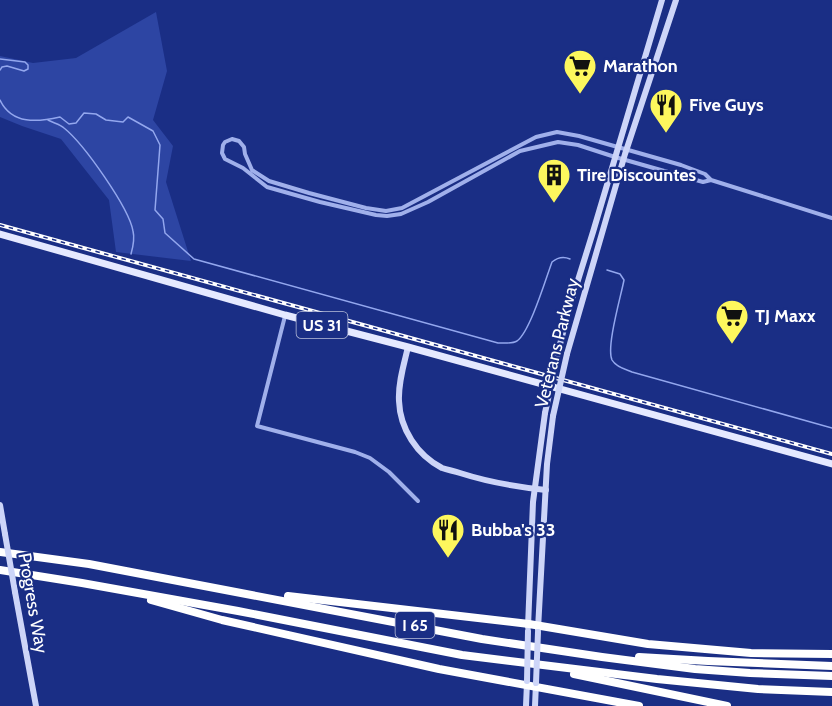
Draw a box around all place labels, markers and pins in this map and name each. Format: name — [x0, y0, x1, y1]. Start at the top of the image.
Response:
supermarket icon: Marathon — [562, 48, 598, 95]
place label: Marathon — [603, 55, 678, 77]
restaurant icon: Five Guys — [648, 87, 684, 134]
place label: Five Guys — [689, 94, 764, 116]
building icon: Tire Discountes — [536, 157, 572, 204]
place label: Tire Discountes — [577, 164, 697, 186]
supermarket icon: TJ Maxx — [714, 298, 750, 345]
place label: TJ Maxx — [755, 305, 816, 327]
restaurant icon: Bubba's 33 — [430, 512, 466, 559]
place label: Bubba's 33 — [471, 519, 555, 541]

